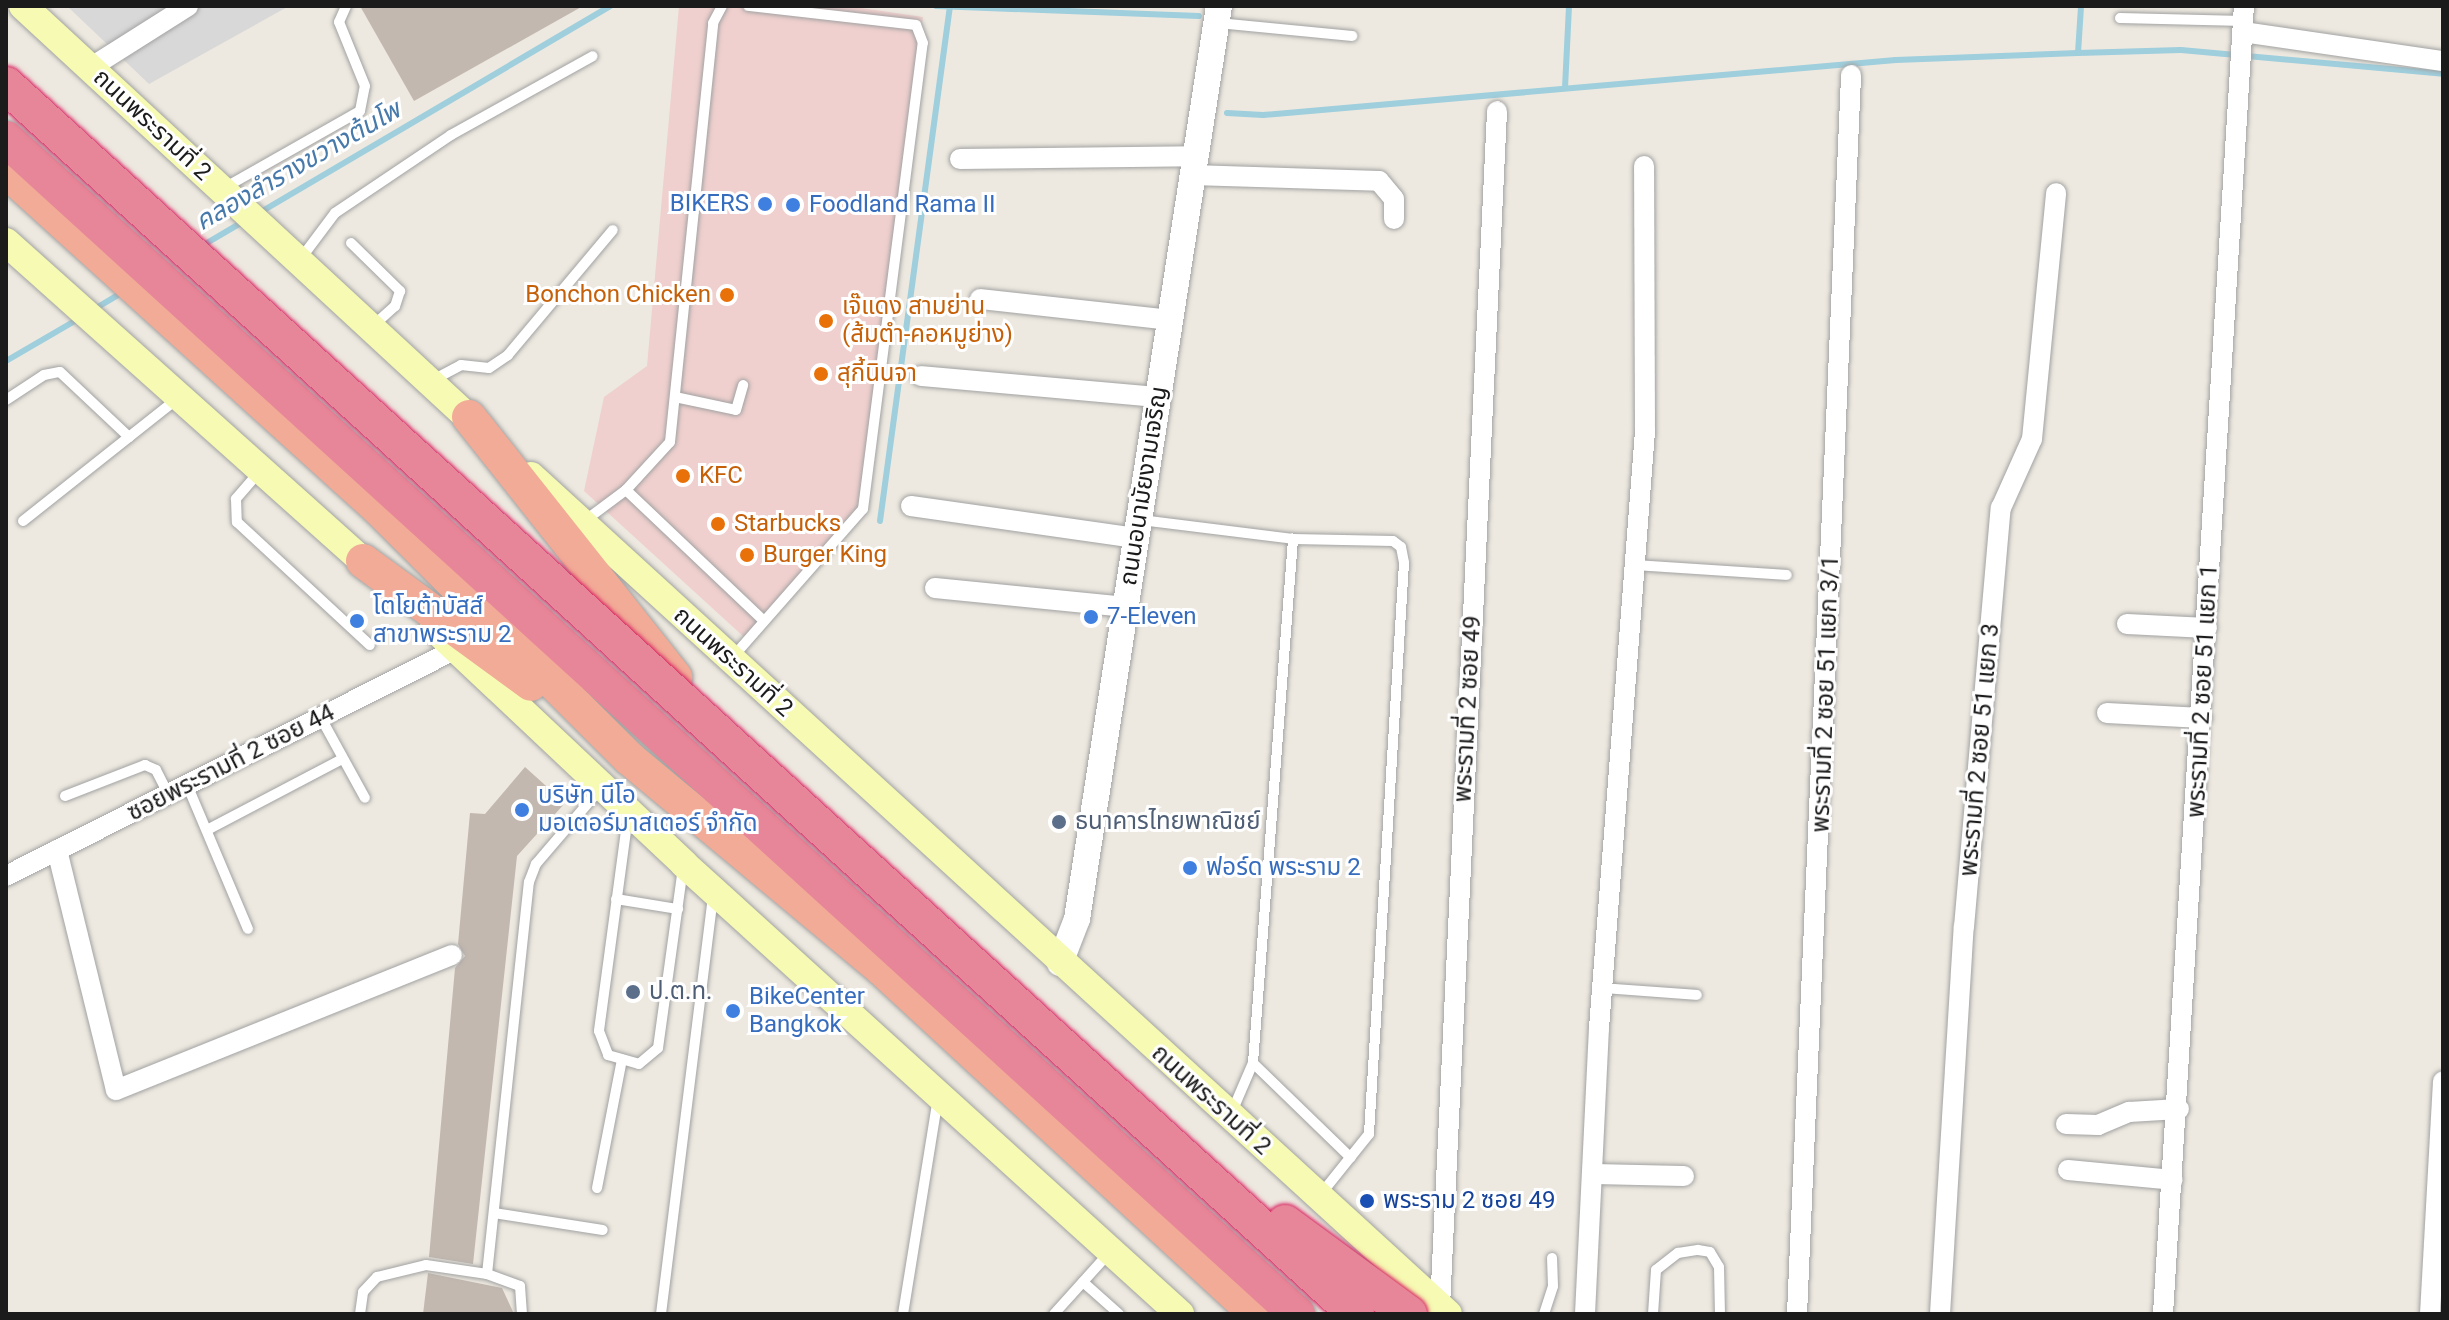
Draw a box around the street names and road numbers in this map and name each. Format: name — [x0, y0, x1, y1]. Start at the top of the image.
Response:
street label: ถนนพระรามที่ 2 — [87, 63, 217, 187]
street label: ถนนอนามัยงามเจริญ — [1114, 384, 1174, 588]
street label: พระรามที่ 2 ซอย 51 แยก 3/1 — [1807, 555, 1845, 833]
street label: พระรามที่ 2 ซอย 51 แยก 1 — [2182, 563, 2224, 819]
street label: ถนนพระรามที่ 2 — [667, 601, 799, 723]
street label: พระรามที่ 2 ซอย 49 — [1449, 615, 1487, 803]
street label: พระรามที่ 2 ซอย 51 แยก 3 — [1955, 622, 2005, 878]
street label: ซอยพระรามที่ 2 ซอย 44 — [123, 698, 339, 828]
street label: ถนนพระรามที่ 2 — [1145, 1039, 1277, 1161]

